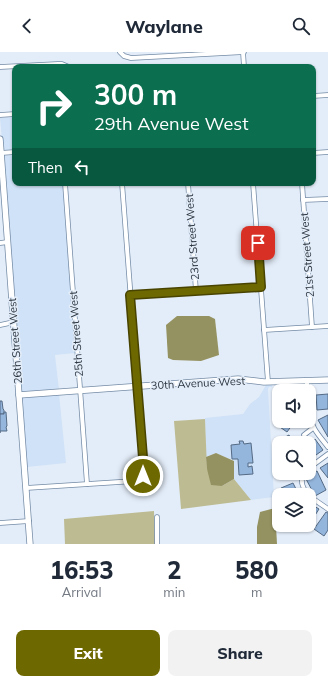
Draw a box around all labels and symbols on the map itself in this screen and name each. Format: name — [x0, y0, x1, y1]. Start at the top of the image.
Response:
street label: 23rd Street West — [182, 193, 202, 281]
street label: 21st Street West — [297, 212, 317, 298]
pin — [241, 226, 275, 260]
street label: 25th Street West — [66, 290, 86, 378]
street label: 26th Street West — [5, 297, 25, 385]
street label: 30th Avenue West — [151, 374, 246, 392]
position arrow — [122, 455, 164, 497]

